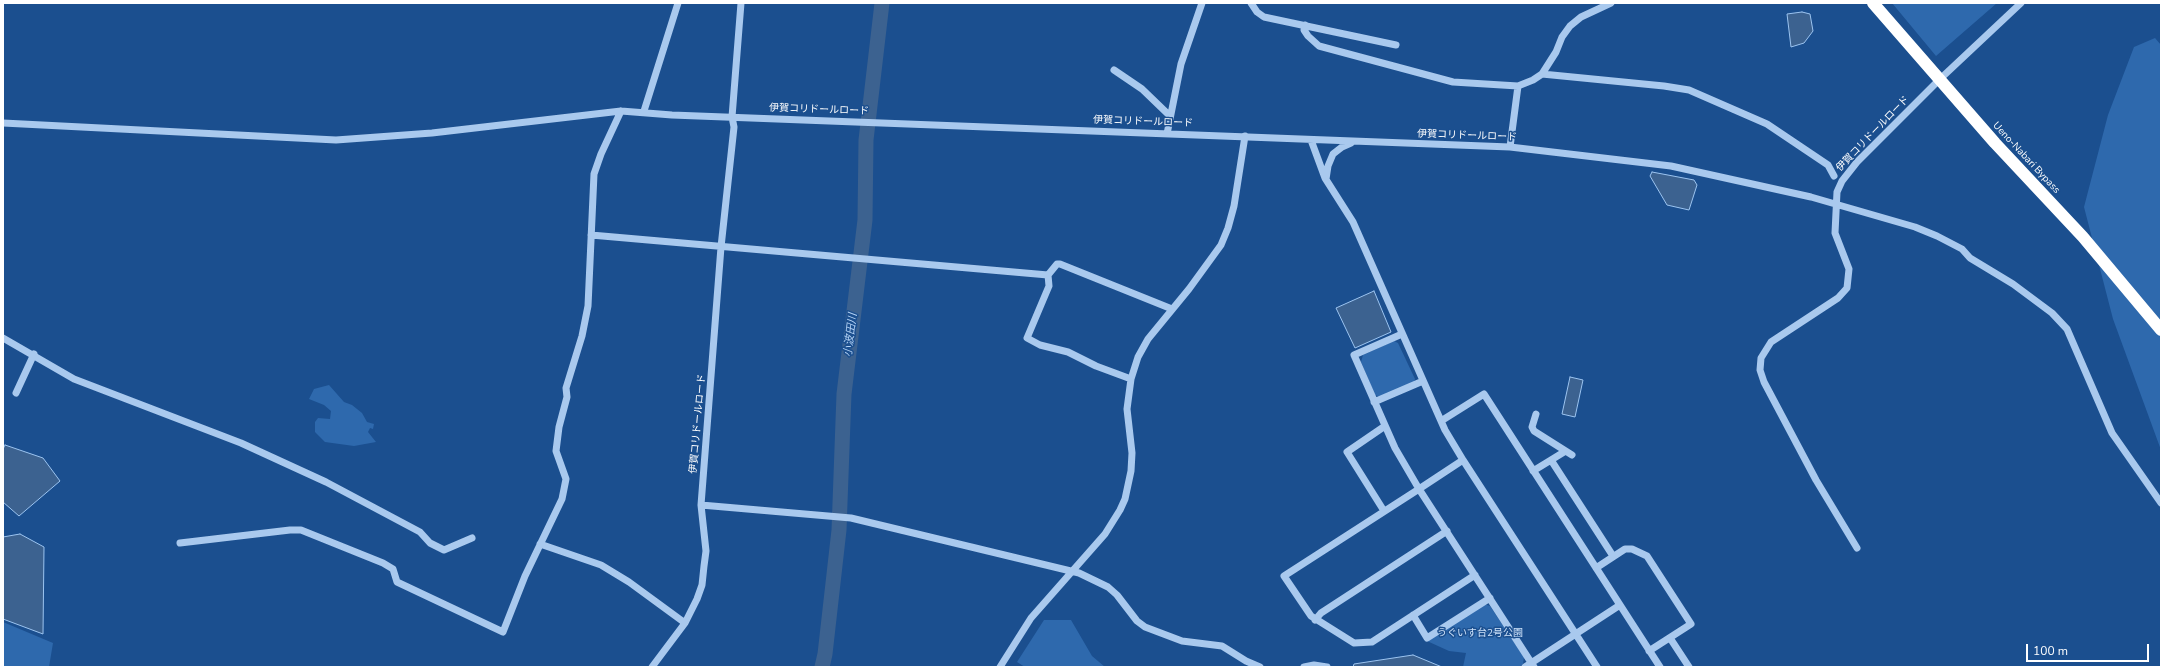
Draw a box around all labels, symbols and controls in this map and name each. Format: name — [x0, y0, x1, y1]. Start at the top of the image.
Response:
street label: 伊賀コリドールロード — [1834, 94, 1912, 174]
street label: 伊賀コリドールロード — [769, 102, 869, 118]
street label: 伊賀コリドールロード — [1093, 114, 1193, 130]
street label: Ueno-Nabari Bypass — [1990, 120, 2062, 196]
street label: 伊賀コリドールロード — [1417, 128, 1517, 144]
water label: 小波田川 — [842, 312, 860, 358]
street label: 伊賀コリドールロード — [688, 374, 708, 474]
park label: うぐいす台2号公園 — [1437, 628, 1523, 640]
scale bar — [2028, 636, 2151, 662]
text: 100 m — [2033, 643, 2068, 659]

